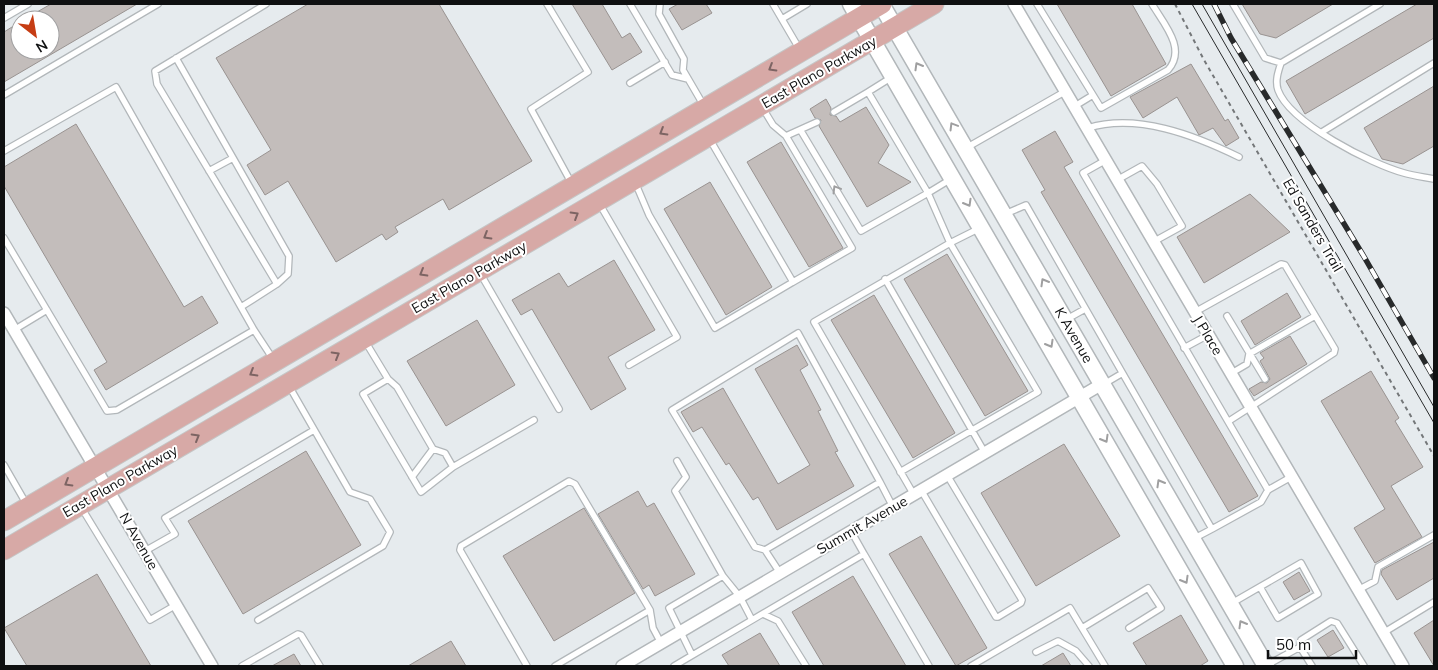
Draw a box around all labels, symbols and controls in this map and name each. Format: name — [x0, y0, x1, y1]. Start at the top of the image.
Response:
north arrow — [10, 10, 60, 60]
street label: East Plano Parkway — [758, 32, 880, 112]
text: N — [33, 36, 51, 57]
one-way arrow — [768, 62, 777, 72]
one-way arrow — [914, 62, 924, 71]
one-way arrow — [950, 123, 960, 132]
one-way arrow — [660, 126, 669, 136]
street label: Ed Sanders Trail — [1279, 175, 1347, 275]
one-way arrow — [833, 186, 843, 195]
one-way arrow — [962, 198, 972, 207]
one-way arrow — [570, 211, 579, 221]
one-way arrow — [483, 229, 492, 239]
street label: East Plano Parkway — [408, 237, 530, 317]
one-way arrow — [420, 267, 429, 277]
one-way arrow — [1040, 278, 1050, 287]
street label: K Avenue — [1051, 304, 1097, 366]
street label: J Place — [1189, 312, 1227, 358]
one-way arrow — [1043, 338, 1053, 347]
one-way arrow — [330, 352, 339, 362]
one-way arrow — [249, 367, 258, 377]
one-way arrow — [190, 434, 199, 444]
one-way arrow — [1098, 434, 1108, 443]
street label: East Plano Parkway — [59, 441, 181, 521]
one-way arrow — [65, 477, 74, 487]
one-way arrow — [1157, 480, 1167, 489]
street label: Summit Avenue — [813, 492, 911, 558]
street label: N Avenue — [115, 509, 163, 573]
one-way arrow — [1179, 574, 1189, 583]
one-way arrow — [1238, 620, 1248, 629]
scale bar — [1268, 628, 1356, 660]
text: 50 m — [1276, 635, 1311, 654]

